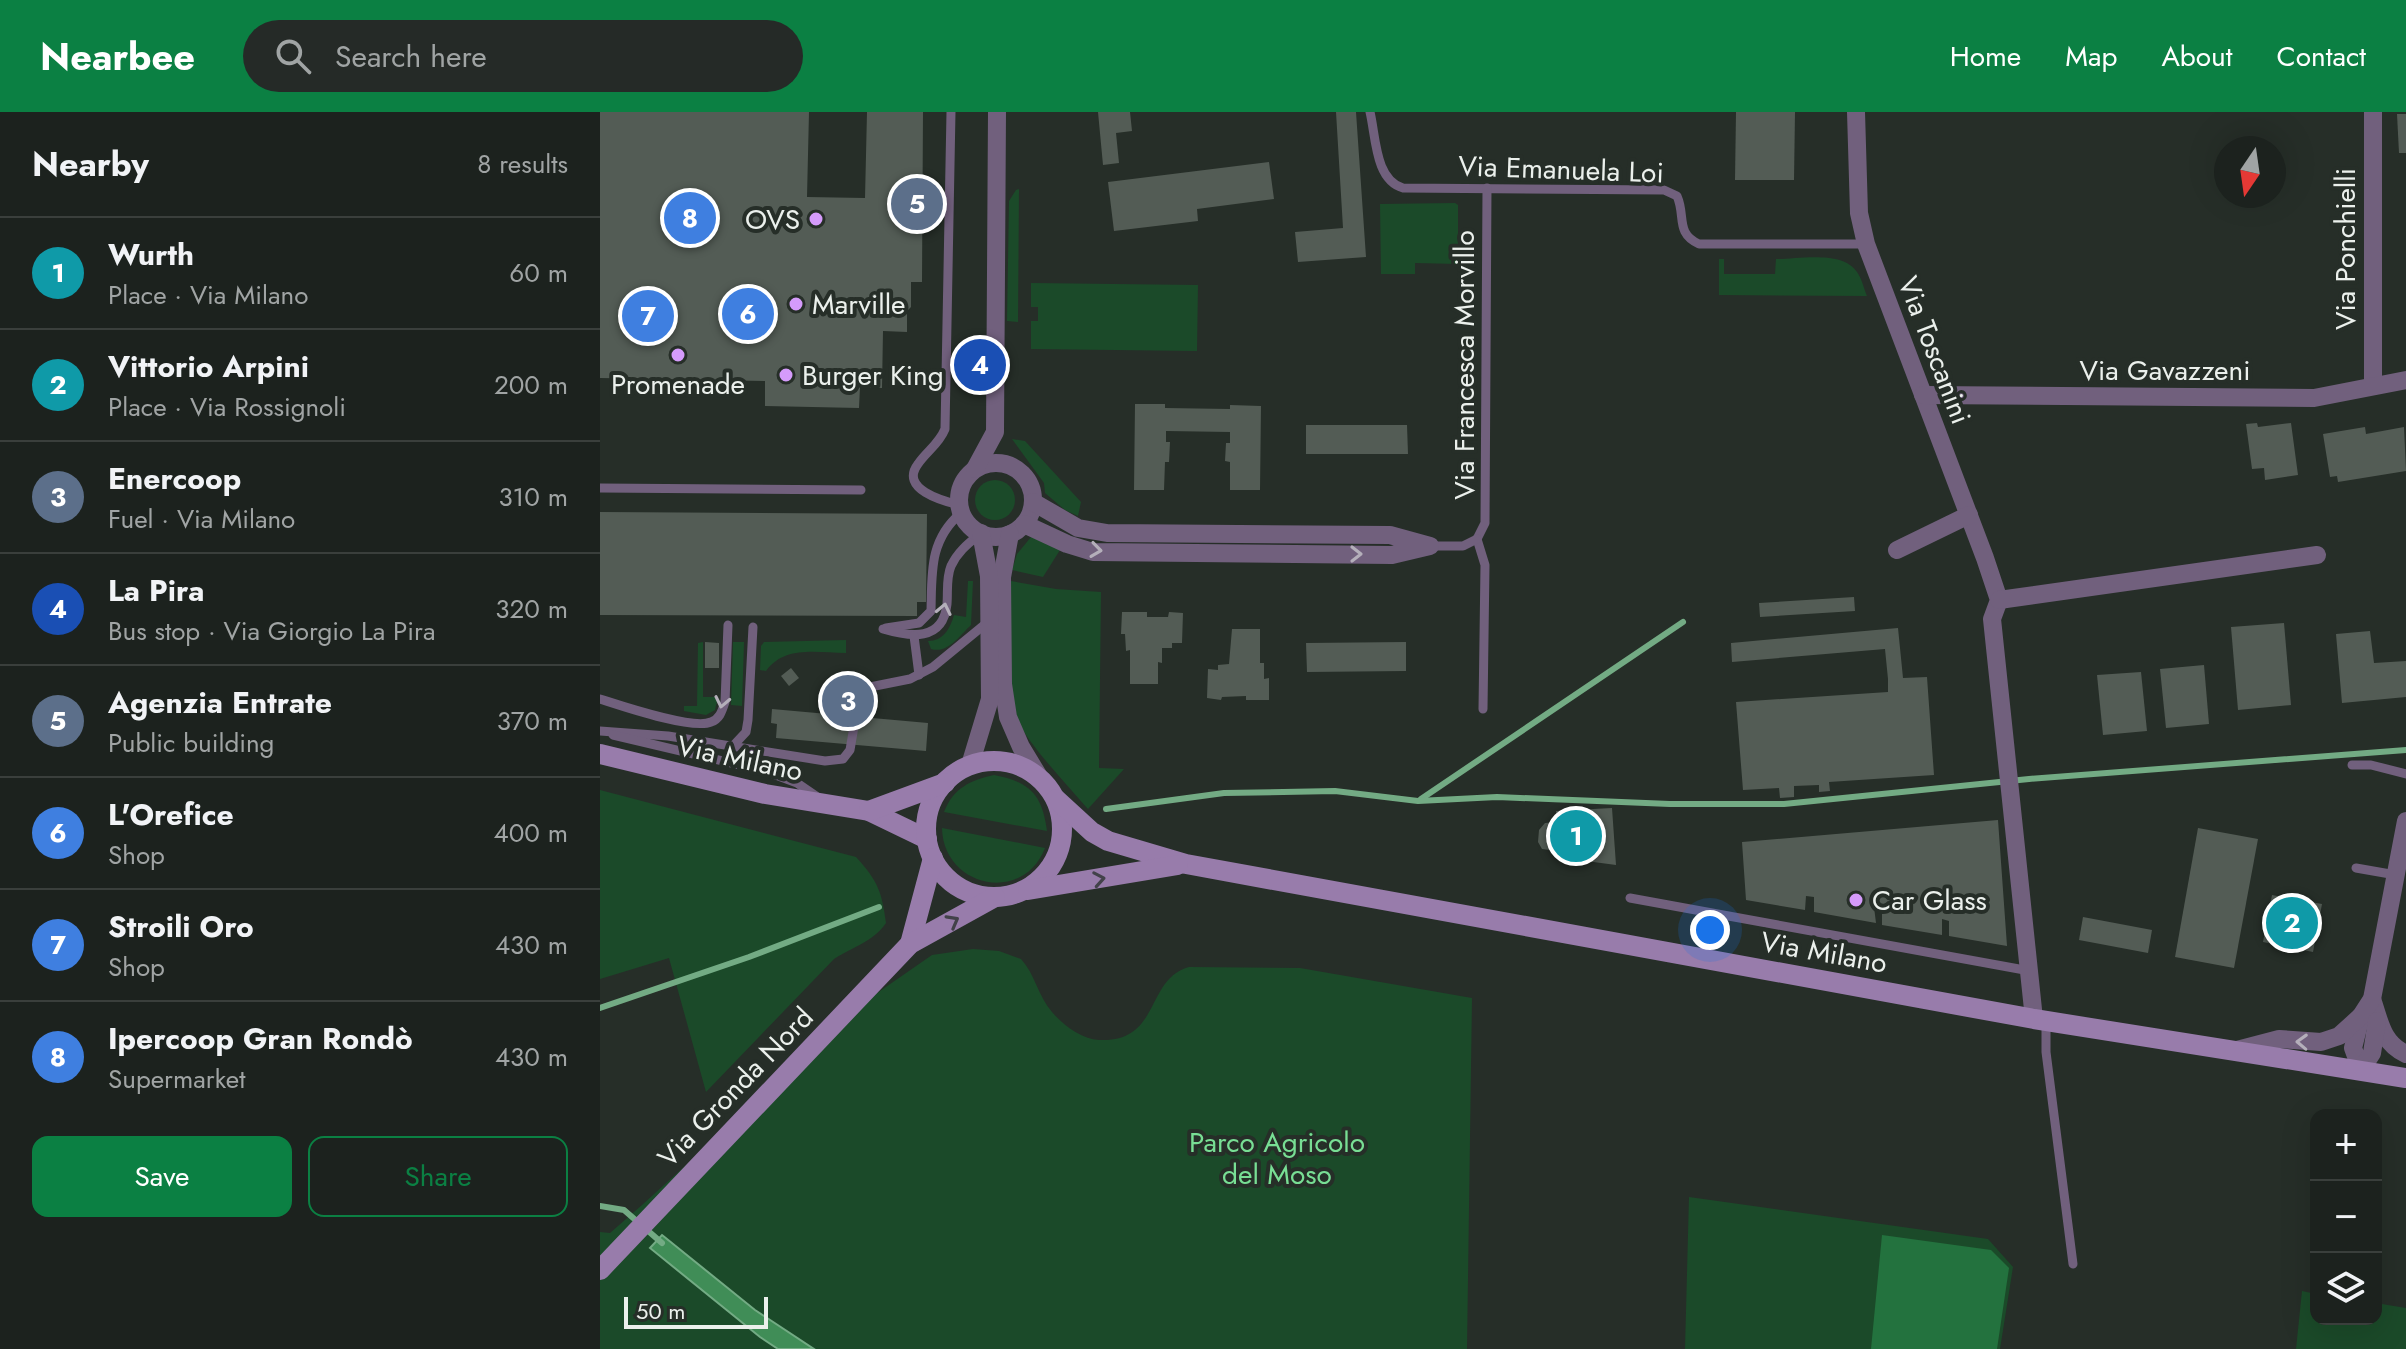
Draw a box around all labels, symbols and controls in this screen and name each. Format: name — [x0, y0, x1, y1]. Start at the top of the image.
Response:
search box — [243, 20, 803, 92]
text: Nearbee — [40, 29, 195, 84]
icon: search — [271, 34, 315, 78]
text: Search here — [335, 35, 487, 78]
text: Home — [1950, 36, 2021, 77]
text: Map — [2065, 36, 2117, 77]
text: About — [2161, 36, 2233, 77]
text: Contact — [2277, 36, 2366, 77]
north arrow — [2214, 136, 2286, 208]
text: Nearby — [32, 140, 149, 189]
text: 8 results — [477, 145, 568, 183]
street label: Via Emanuela Loi — [1458, 145, 1664, 194]
street label: Via Ponchielli — [2325, 168, 2366, 330]
pin: 5 — [891, 174, 943, 234]
pin: 8 — [664, 188, 716, 248]
place label: OVS — [745, 199, 800, 240]
marker: OVS — [807, 210, 825, 228]
street label: Via Francesca Morvillo — [1444, 230, 1485, 500]
text: Wurth — [108, 233, 194, 276]
text: 1 — [51, 254, 65, 292]
text: 60 m — [509, 254, 568, 292]
street label: Via Toscanini — [1888, 270, 1981, 430]
text: Place · Via Milano — [108, 276, 308, 314]
pin: 6 — [722, 284, 774, 344]
place label: Marville — [812, 284, 906, 325]
pin: 7 — [622, 286, 674, 346]
marker: Marville — [787, 295, 805, 313]
pin: 4 — [954, 335, 1006, 395]
text: Vittorio Arpini — [108, 345, 309, 388]
marker: Promenade — [669, 346, 687, 364]
street label: Via Gavazzeni — [2079, 350, 2251, 391]
place label: Burger King — [802, 355, 944, 396]
place label: Promenade — [611, 364, 745, 405]
text: 2 — [49, 366, 67, 404]
text: 200 m — [494, 366, 568, 404]
marker: Burger King — [777, 366, 795, 384]
text: Place · Via Rossignoli — [108, 388, 346, 426]
text: Enercoop — [108, 457, 241, 500]
text: 3 — [50, 478, 66, 516]
text: 310 m — [498, 478, 568, 516]
text: Fuel · Via Milano — [108, 500, 295, 538]
one-way arrow — [1090, 542, 1103, 559]
one-way arrow — [1350, 545, 1363, 563]
text: La Pira — [108, 569, 204, 612]
text: 4 — [49, 590, 67, 628]
text: 320 m — [495, 590, 568, 628]
one-way arrow — [935, 602, 952, 616]
text: Bus stop · Via Giorgio La Pira — [108, 612, 435, 650]
pin: 3 — [822, 671, 874, 731]
text: Agenzia Entrate — [108, 681, 332, 724]
one-way arrow — [715, 696, 732, 709]
text: 5 — [50, 702, 66, 740]
text: 370 m — [497, 702, 568, 740]
text: Public building — [108, 724, 274, 762]
street label: Via Milano — [673, 725, 807, 792]
text: L'Orefice — [108, 793, 234, 836]
pin: 1 — [1550, 806, 1602, 866]
text: 6 — [49, 814, 67, 852]
text: 400 m — [494, 814, 568, 852]
text: Shop — [108, 836, 165, 874]
one-way arrow — [1092, 871, 1106, 888]
place label: Car Glass — [1872, 880, 1987, 921]
marker: Car Glass — [1847, 891, 1865, 909]
pin: 2 — [2266, 893, 2318, 953]
text: Stroili Oro — [108, 905, 254, 948]
your location — [1690, 910, 1730, 950]
one-way arrow — [944, 915, 959, 930]
street label: Via Milano — [1758, 921, 1890, 984]
text: 7 — [50, 926, 66, 964]
text: 430 m — [495, 926, 568, 964]
text: Shop — [108, 948, 165, 986]
street label: Via Gronda Nord — [648, 998, 823, 1177]
text: Ipercoop Gran Rondò — [108, 1017, 413, 1060]
one-way arrow — [2295, 1033, 2308, 1050]
text: 8 — [50, 1038, 66, 1076]
text: 430 m — [495, 1038, 568, 1076]
text: Supermarket — [108, 1060, 245, 1098]
map controls — [2310, 1109, 2382, 1325]
button: + — [2310, 1109, 2382, 1181]
park label: Parco Agricolo del Moso — [1189, 1122, 1365, 1195]
button: Save — [32, 1136, 292, 1217]
button: Share — [308, 1136, 568, 1217]
button: − — [2310, 1181, 2382, 1253]
button: layers — [2310, 1253, 2382, 1325]
scale bar — [624, 1293, 768, 1329]
text: 50 m — [636, 1295, 685, 1327]

